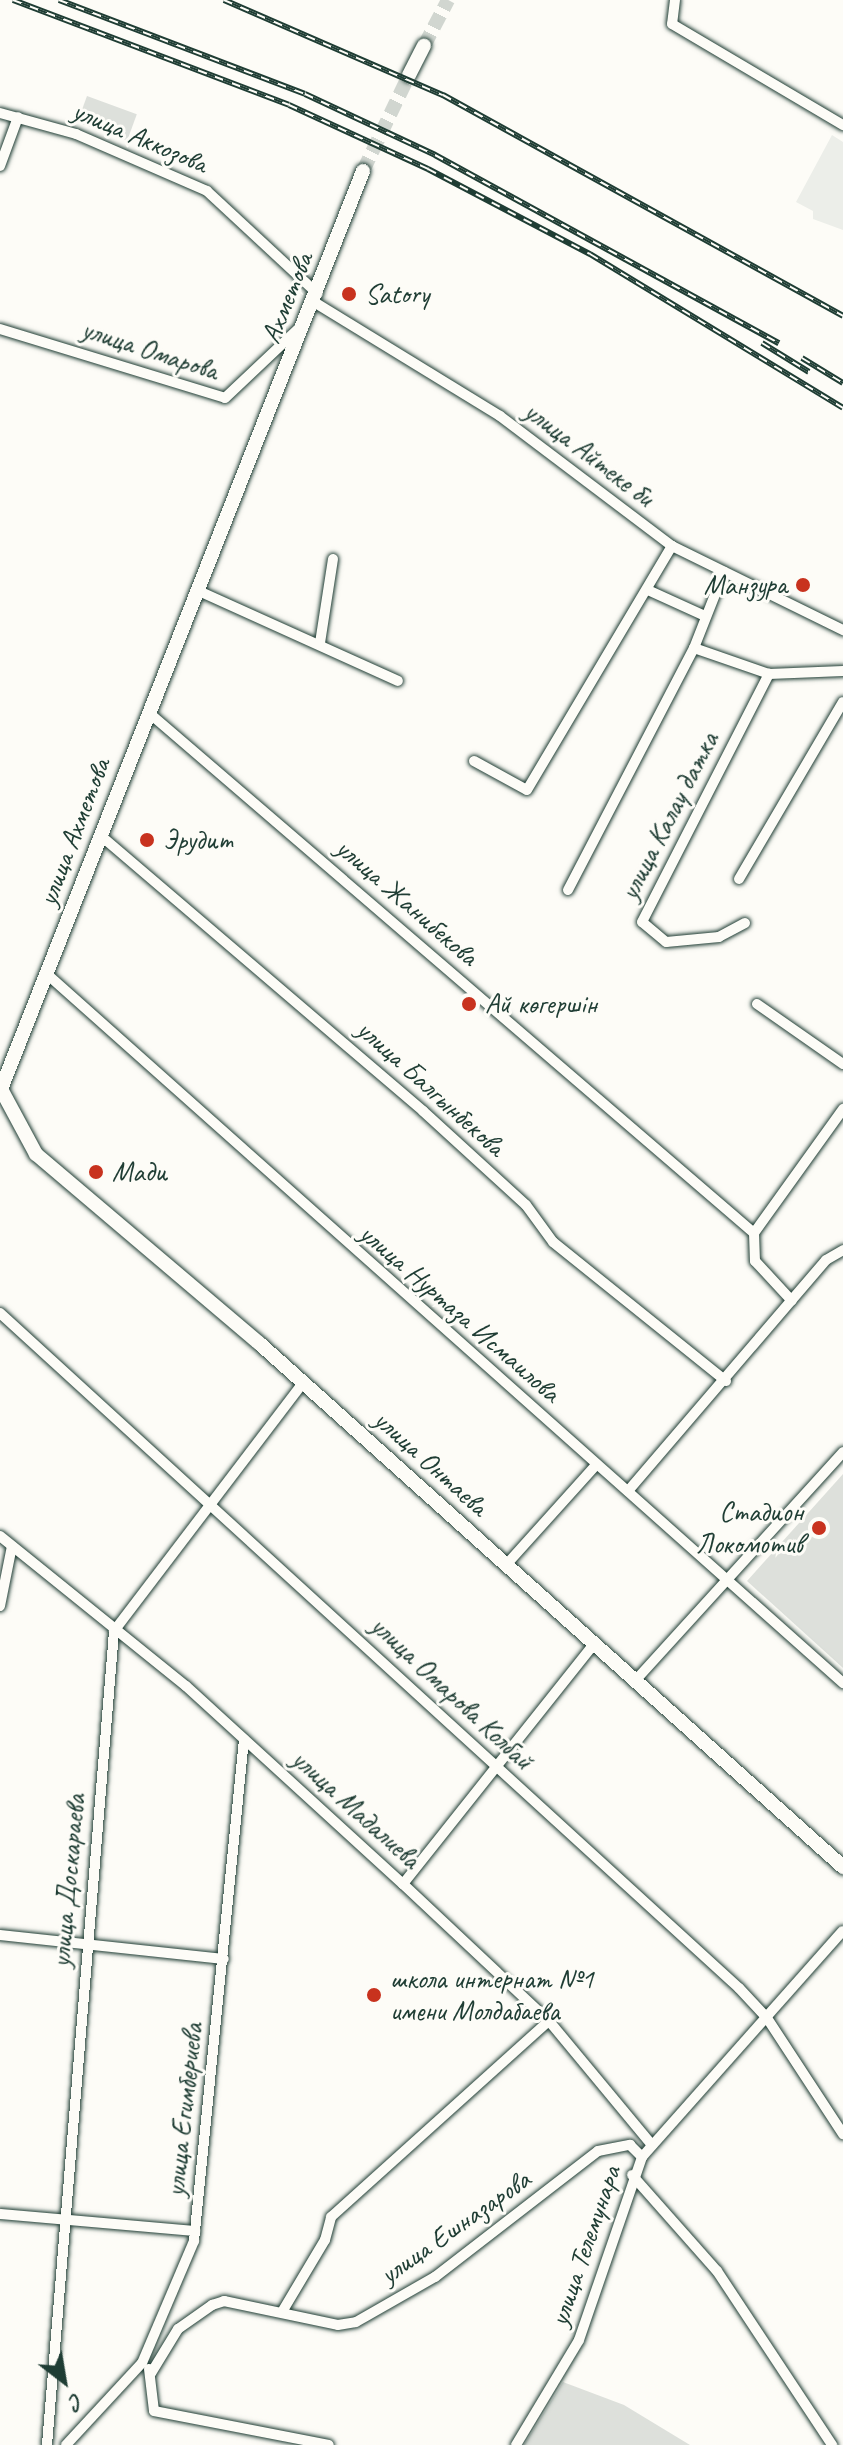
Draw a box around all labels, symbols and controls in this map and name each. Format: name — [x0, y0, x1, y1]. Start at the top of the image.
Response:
street label: улица Аккозова — [68, 94, 212, 180]
street label: Ахметова — [254, 248, 320, 348]
place label: Satory — [365, 277, 429, 311]
marker: Satory — [340, 285, 358, 303]
street label: улица Омарова — [77, 312, 223, 388]
street label: улица Айтеке би — [517, 394, 661, 514]
place label: Манзура — [704, 568, 787, 602]
marker: Манзура — [794, 576, 812, 594]
street label: улица Калау датка — [612, 726, 726, 906]
street label: улица Ахметова — [30, 753, 118, 911]
place label: Эрудит — [163, 823, 233, 857]
marker: Эрудит — [138, 831, 156, 849]
street label: улица Жанибекова — [329, 831, 485, 973]
place label: Ай көгершін — [485, 987, 597, 1021]
marker: Ай көгершін — [460, 995, 478, 1013]
street label: улица Балгынбекова — [350, 1012, 512, 1164]
place label: Мади — [112, 1155, 167, 1189]
marker: Мади — [87, 1163, 105, 1181]
street label: улица Нуртаза Исмаилова — [351, 1215, 569, 1411]
street label: улица Онтаева — [366, 1402, 496, 1524]
place label: Стадион Локомотив — [696, 1495, 803, 1561]
marker: Стадион Локомотив — [810, 1519, 828, 1537]
street label: улица Омарова Колбай — [363, 1609, 541, 1777]
street label: улица Мадалиева — [285, 1743, 427, 1875]
street label: улица Доскараева — [44, 1793, 92, 1969]
place label: школа интернат №1 имени Молдабаева — [390, 1962, 594, 2028]
marker: школа интернат №1 имени Молдабаева — [365, 1986, 383, 2004]
street label: улица Егимбериева — [158, 2021, 210, 2199]
street label: улица Телемунара — [542, 2160, 628, 2332]
street label: улица Ешназарова — [373, 2163, 537, 2291]
north arrow — [24, 2341, 104, 2421]
text: С — [65, 2387, 88, 2416]

